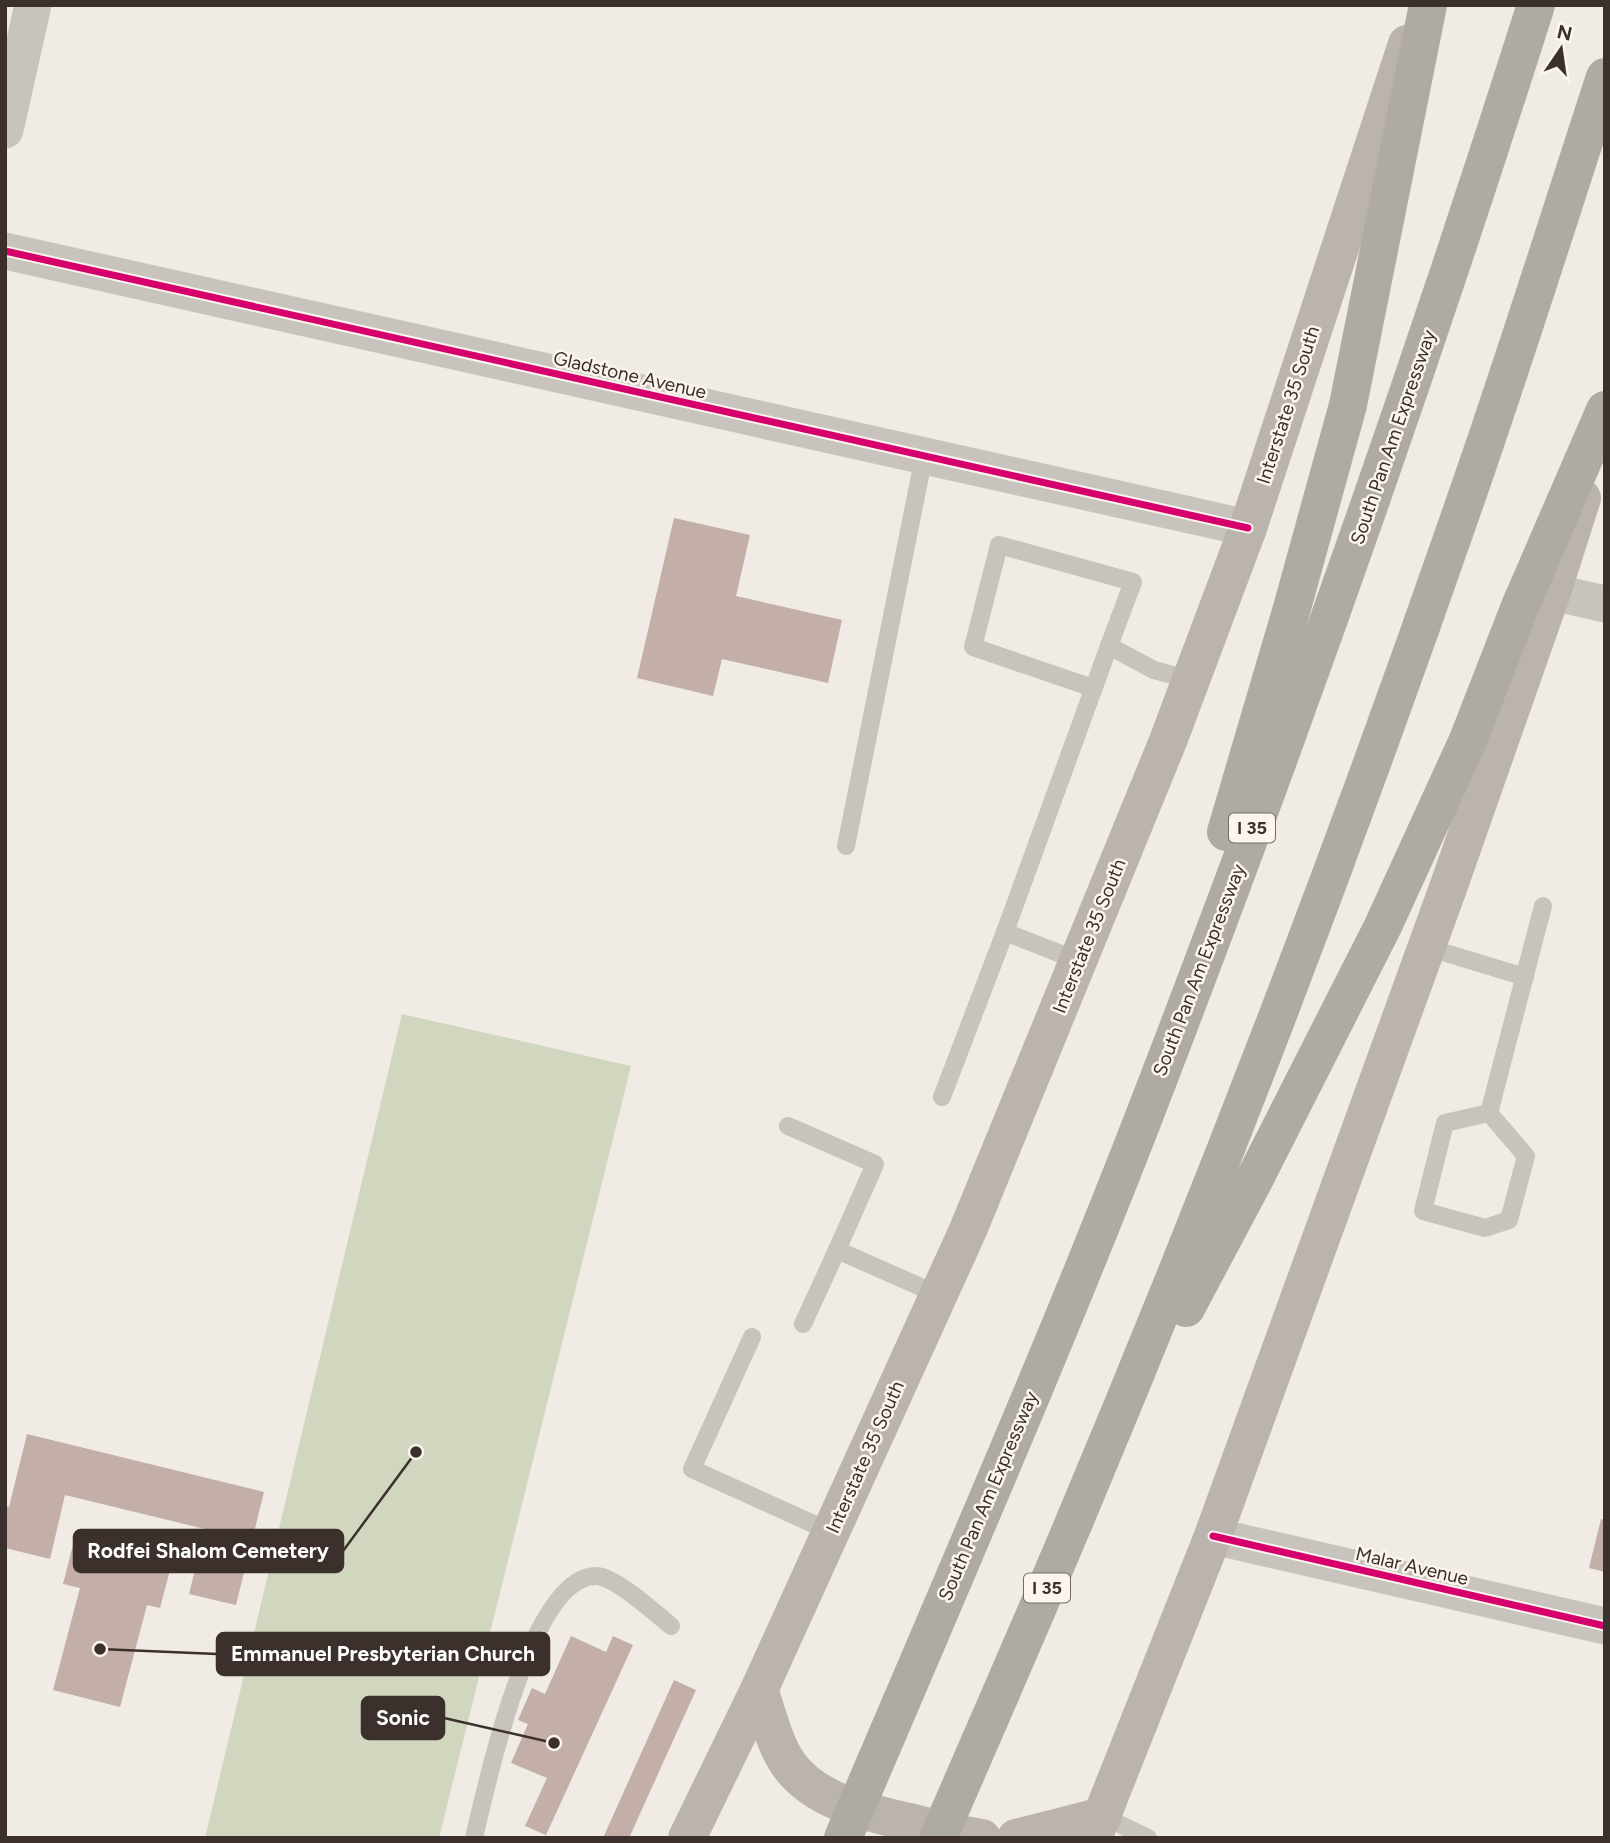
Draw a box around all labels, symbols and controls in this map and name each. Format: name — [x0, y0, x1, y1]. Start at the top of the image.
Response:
north arrow — [1526, 14, 1596, 84]
text: N — [1555, 20, 1574, 46]
street label: Interstate 35 South — [1252, 323, 1324, 487]
street label: South Pan Am Expressway — [1345, 327, 1441, 547]
street label: Gladstone Avenue — [551, 346, 709, 404]
road number: I 35 — [1229, 814, 1275, 842]
street label: Interstate 35 South — [1048, 855, 1130, 1017]
street label: South Pan Am Expressway — [1148, 861, 1250, 1079]
street label: Interstate 35 South — [821, 1377, 909, 1537]
street label: South Pan Am Expressway — [933, 1388, 1043, 1604]
callout: Rodfei Shalom Cemetery — [74, 1530, 343, 1572]
text: Rodfei Shalom Cemetery — [87, 1538, 330, 1563]
street label: Malar Avenue — [1353, 1542, 1471, 1590]
road number: I 35 — [1024, 1574, 1070, 1602]
callout: Emmanuel Presbyterian Church — [217, 1633, 549, 1675]
text: Emmanuel Presbyterian Church — [231, 1641, 535, 1666]
callout: Sonic — [362, 1697, 444, 1739]
text: Sonic — [376, 1705, 430, 1730]

